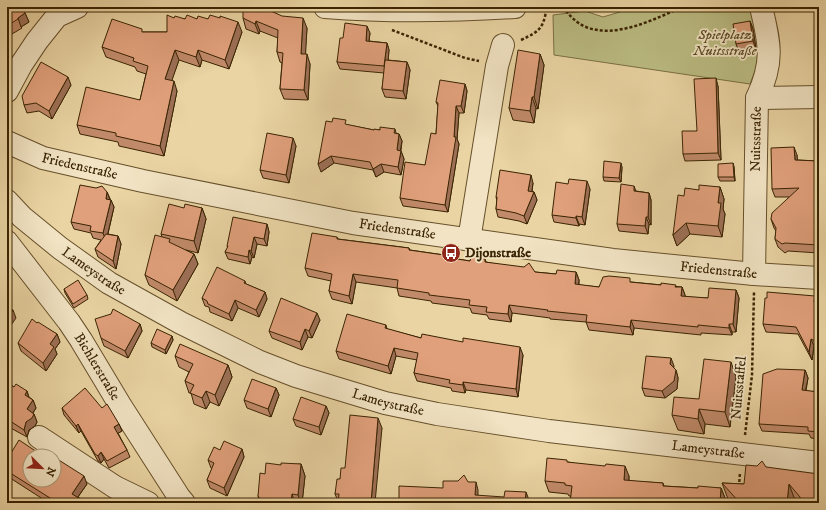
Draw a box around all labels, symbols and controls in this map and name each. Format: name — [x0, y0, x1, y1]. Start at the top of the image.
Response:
park label: Spielplatz Nuitsstraße — [693, 26, 758, 60]
street label: Nuitsstraße — [747, 106, 766, 172]
street label: Friedenstraße — [40, 149, 120, 184]
street label: Friedenstraße — [358, 215, 437, 244]
bus stop icon: Dijonstraße — [440, 242, 462, 264]
street label: Lameystraße — [58, 243, 129, 300]
place label: Dijonstraße — [465, 244, 531, 262]
street label: Friedenstraße — [679, 258, 758, 283]
street label: Bichlerstraße — [70, 329, 124, 404]
street label: Nuitsstaffel — [727, 355, 751, 420]
street label: Lameystraße — [350, 384, 426, 420]
street label: Lameystraße — [671, 437, 746, 463]
north arrow — [22, 448, 62, 488]
text: N — [42, 465, 58, 479]

